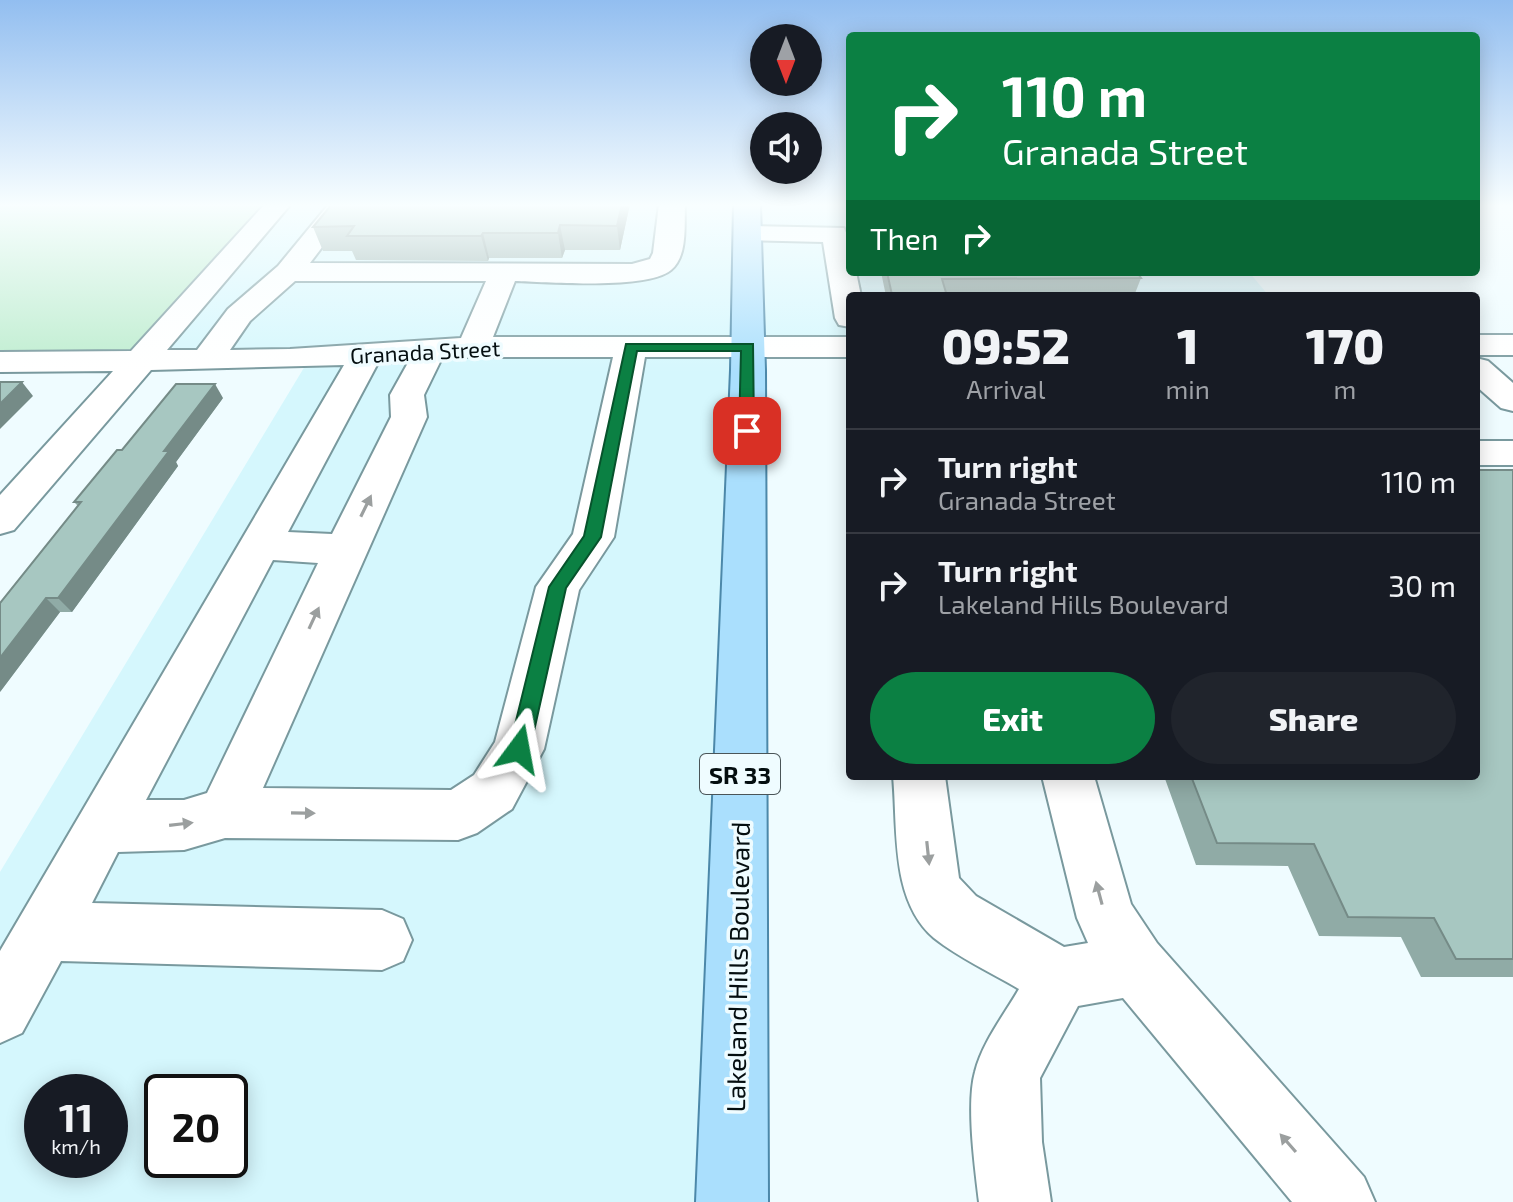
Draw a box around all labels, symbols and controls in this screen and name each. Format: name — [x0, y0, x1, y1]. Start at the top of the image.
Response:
north arrow — [750, 24, 822, 96]
map controls — [750, 24, 822, 184]
text: 110 m — [1002, 61, 1147, 128]
icon: right — [870, 64, 974, 168]
button: sound — [750, 112, 822, 184]
text: Granada Street — [1002, 129, 1248, 172]
icon: right — [954, 216, 998, 260]
text: Then — [870, 220, 938, 256]
text: 09:52 — [942, 316, 1070, 374]
text: 1 — [1177, 316, 1199, 374]
text: 170 — [1306, 316, 1384, 374]
street label: Granada Street — [349, 334, 501, 368]
text: Arrival — [966, 373, 1045, 404]
text: min — [1166, 373, 1210, 404]
text: m — [1334, 373, 1356, 404]
pin — [713, 397, 781, 465]
icon: arrive — [725, 409, 769, 453]
text: Turn right — [938, 448, 1078, 484]
icon: right — [870, 459, 914, 503]
text: 110 m — [1381, 463, 1456, 499]
text: Granada Street — [938, 484, 1116, 515]
one-way arrow — [359, 494, 373, 518]
text: Turn right — [938, 552, 1078, 588]
icon: right — [870, 563, 914, 607]
text: 30 m — [1388, 567, 1456, 603]
text: Lakeland Hills Boulevard — [938, 588, 1229, 619]
one-way arrow — [307, 606, 321, 630]
button: Exit — [870, 672, 1155, 764]
button: Share — [1171, 672, 1456, 764]
position arrow — [477, 707, 561, 791]
road number: SR 33 — [700, 754, 780, 794]
one-way arrow — [291, 807, 316, 819]
one-way arrow — [168, 817, 193, 830]
street label: Lakeland Hills Boulevard — [719, 821, 755, 1113]
one-way arrow — [922, 841, 935, 866]
one-way arrow — [1092, 880, 1105, 904]
speed limit sign: 20 — [144, 1074, 248, 1178]
text: 11 — [59, 1092, 93, 1140]
one-way arrow — [1280, 1133, 1297, 1153]
text: km/h — [51, 1134, 101, 1158]

